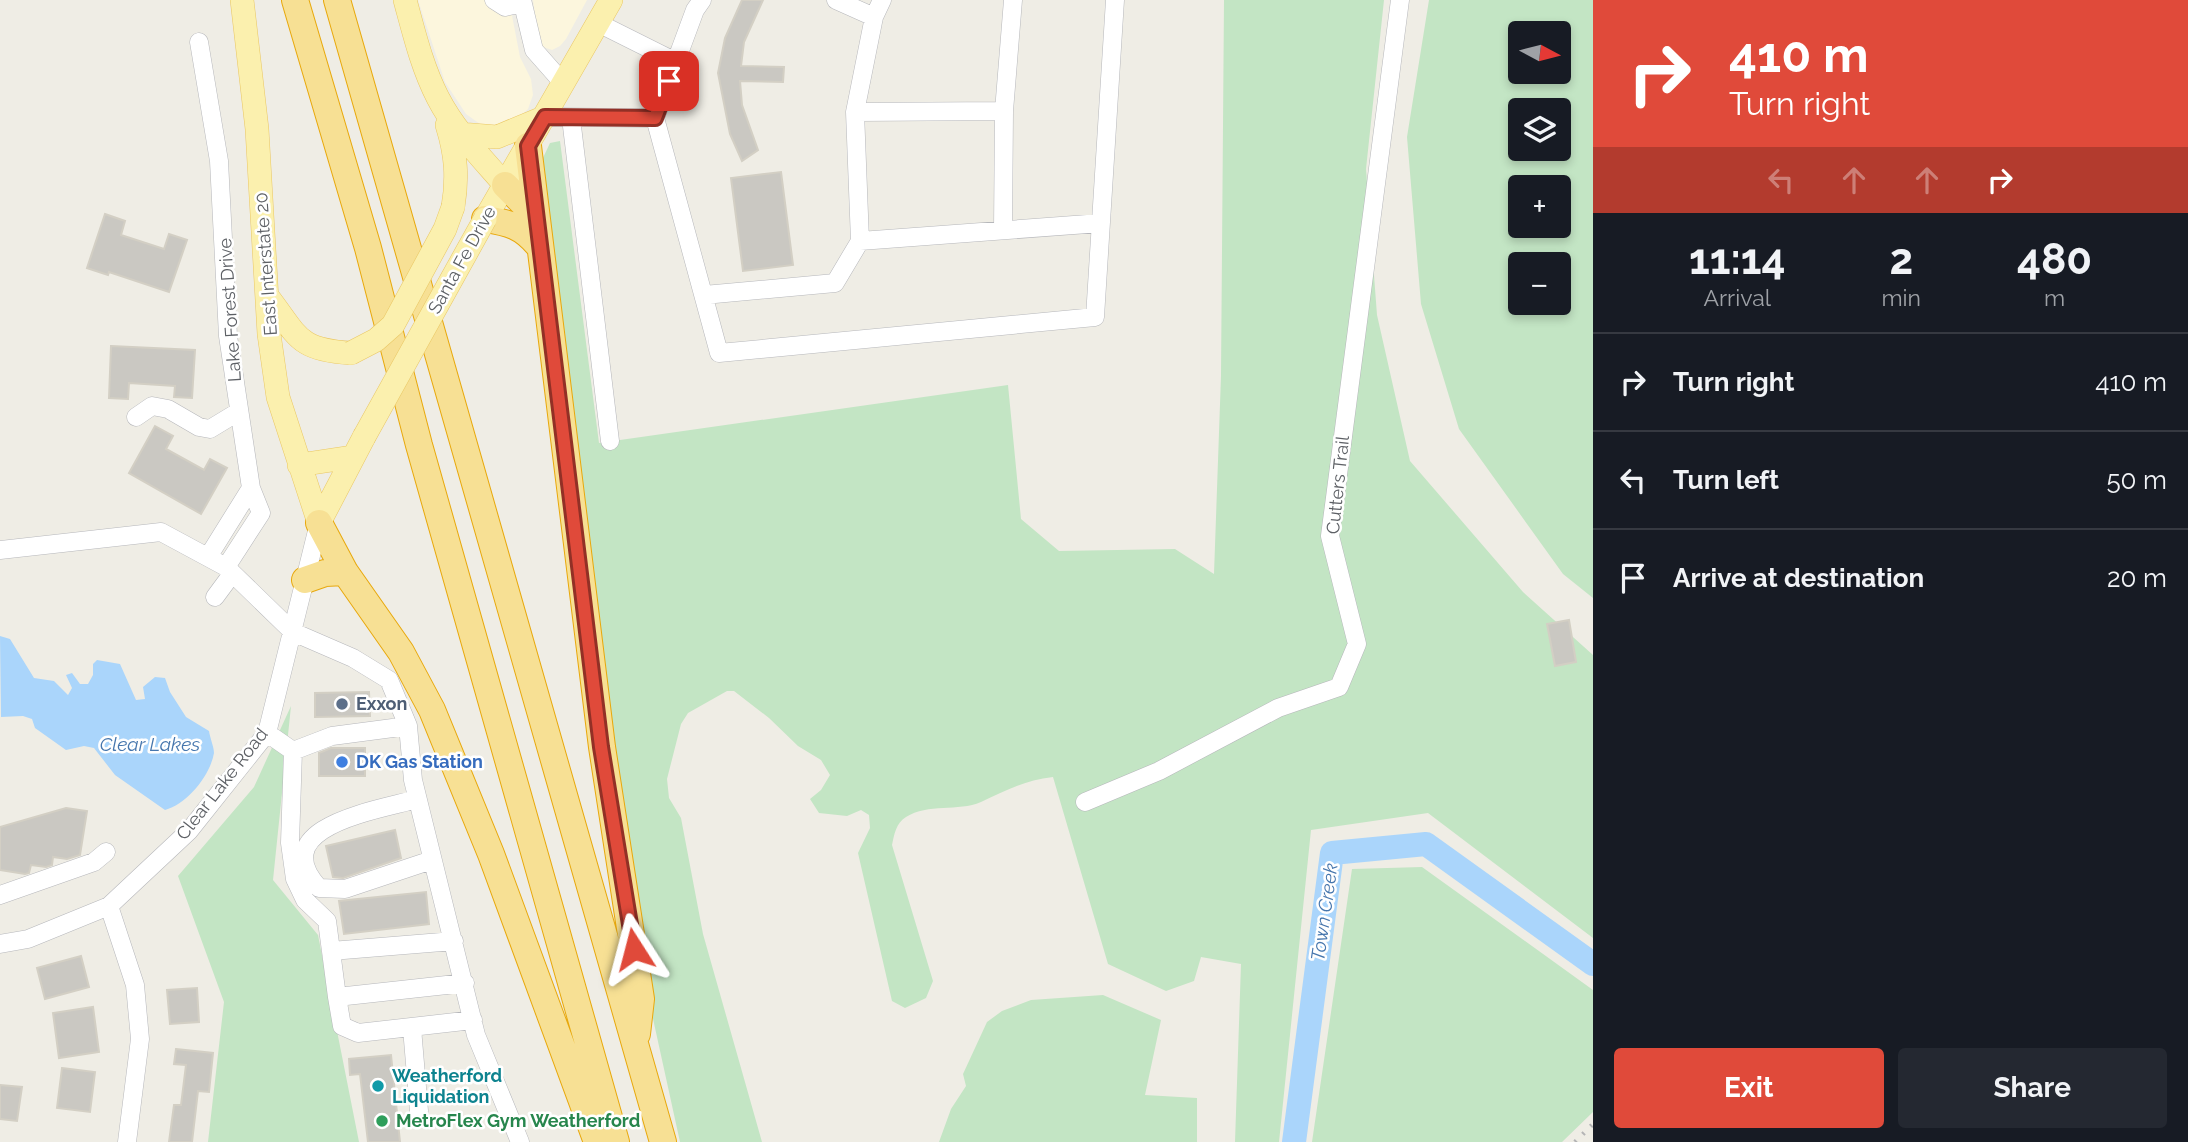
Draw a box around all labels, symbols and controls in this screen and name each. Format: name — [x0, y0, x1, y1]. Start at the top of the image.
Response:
north arrow — [1508, 21, 1572, 84]
map controls — [1508, 21, 1571, 315]
text: 410 m — [1729, 26, 1869, 83]
icon: right — [1614, 28, 1705, 119]
pin — [639, 51, 699, 111]
icon: arrive — [650, 62, 688, 100]
text: Turn right — [1729, 85, 1870, 122]
button: layers — [1508, 98, 1571, 161]
icon: left — [1762, 161, 1800, 199]
icon: ahead — [1835, 161, 1873, 199]
icon: ahead — [1908, 161, 1946, 199]
icon: right — [1981, 161, 2019, 199]
button: + — [1508, 175, 1571, 238]
street label: East Interstate 20 — [250, 192, 281, 336]
street label: Santa Fe Drive — [423, 202, 500, 317]
text: 11:14 — [1689, 235, 1786, 284]
text: 2 — [1889, 235, 1913, 284]
text: 480 — [2017, 235, 2092, 284]
street label: Lake Forest Drive — [214, 237, 245, 383]
button: − — [1508, 252, 1571, 315]
text: Arrival — [1703, 284, 1771, 311]
text: min — [1881, 284, 1921, 311]
text: m — [2044, 284, 2065, 311]
icon: right — [1614, 363, 1652, 401]
text: Turn right — [1673, 367, 1794, 397]
text: 410 m — [2095, 367, 2167, 397]
street label: Cutters Trail — [1322, 435, 1353, 535]
icon: left — [1614, 461, 1652, 499]
text: Turn left — [1673, 465, 1779, 495]
text: 50 m — [2106, 465, 2167, 495]
icon: arrive — [1614, 559, 1652, 597]
text: Arrive at destination — [1673, 563, 1924, 593]
text: 20 m — [2107, 563, 2167, 593]
place label: Exxon — [356, 693, 407, 714]
marker: Exxon — [334, 696, 350, 712]
street label: Clear Lake Road — [172, 724, 272, 844]
water label: Clear Lakes — [100, 733, 200, 755]
place label: DK Gas Station — [356, 751, 483, 772]
marker: DK Gas Station — [334, 754, 350, 770]
water label: Town Creek — [1306, 862, 1342, 962]
position arrow — [597, 912, 671, 986]
button: Exit — [1614, 1048, 1884, 1128]
button: Share — [1898, 1048, 2167, 1128]
place label: Weatherford Liquidation — [392, 1065, 502, 1107]
marker: Weatherford Liquidation — [370, 1078, 386, 1094]
place label: MetroFlex Gym Weatherford — [396, 1110, 640, 1131]
marker: MetroFlex Gym Weatherford — [374, 1113, 390, 1129]

